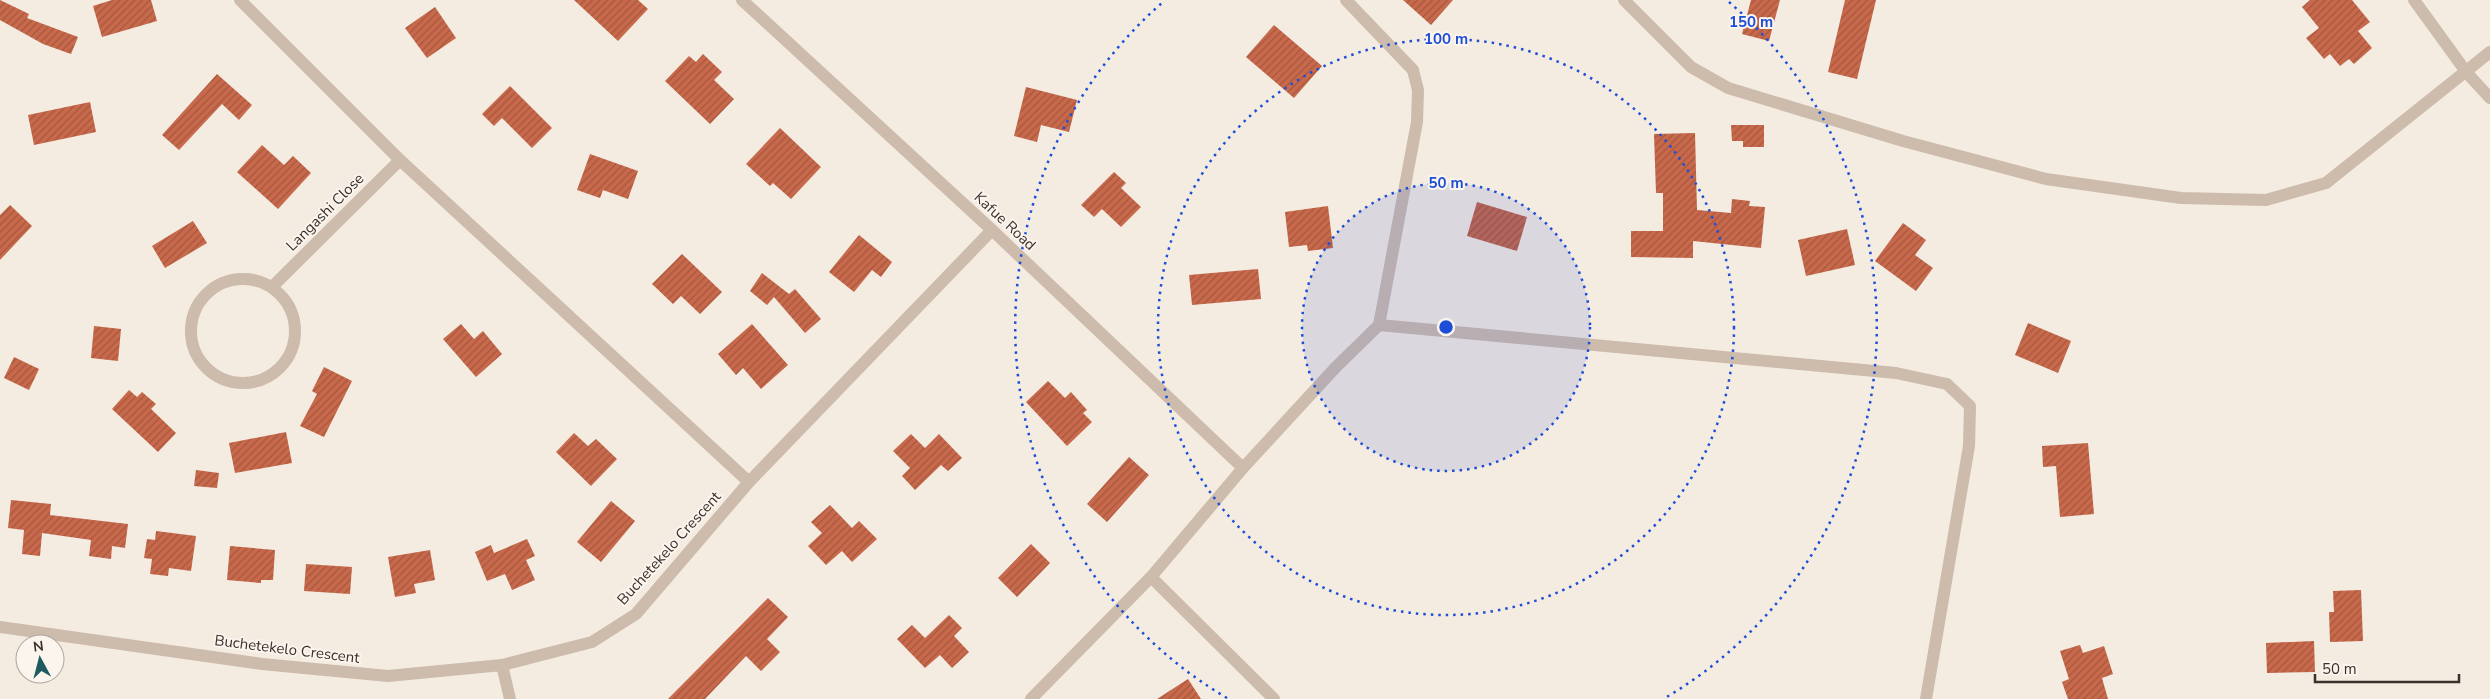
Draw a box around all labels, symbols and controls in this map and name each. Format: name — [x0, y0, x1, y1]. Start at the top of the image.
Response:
text: 150 m — [1729, 12, 1773, 32]
text: 100 m — [1424, 29, 1468, 49]
street label: Langashi Close — [282, 169, 368, 255]
text: 50 m — [1428, 173, 1464, 193]
street label: Kafue Road — [970, 187, 1040, 255]
centre of rings — [1437, 318, 1455, 336]
street label: Buchetekelo Crescent — [613, 486, 726, 609]
street label: Buchetekelo Crescent — [213, 630, 361, 668]
north arrow — [15, 634, 65, 684]
text: N — [32, 637, 45, 657]
scale bar — [2315, 652, 2459, 684]
text: 50 m — [2322, 659, 2357, 679]

